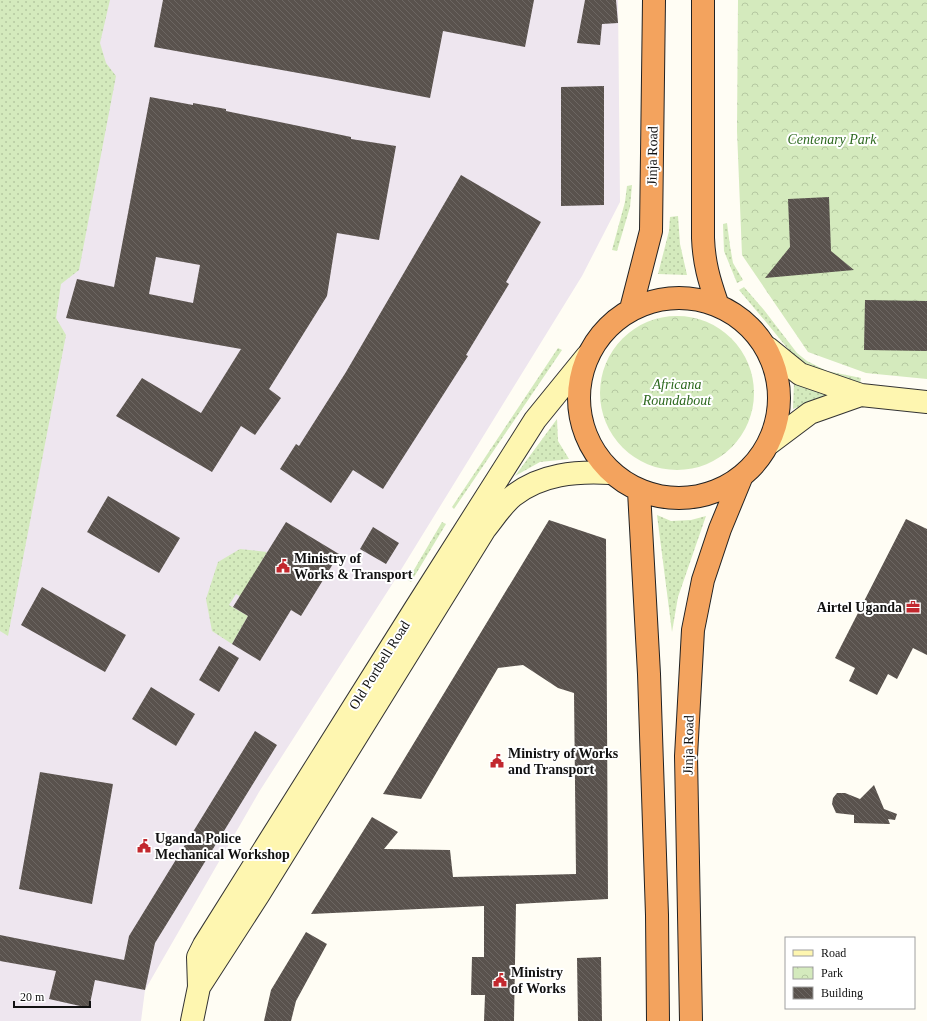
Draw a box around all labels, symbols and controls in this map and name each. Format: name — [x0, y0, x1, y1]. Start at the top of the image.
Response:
street label: Jinja Road — [644, 126, 661, 186]
park label: Centenary Park — [787, 132, 877, 147]
park label: Africana Roundabout — [642, 377, 712, 408]
place label: Ministry of Works & Transport — [294, 551, 413, 582]
public building icon: Ministry of Works & Transport — [275, 558, 291, 574]
office icon: Airtel Uganda — [905, 599, 921, 615]
place label: Airtel Uganda — [817, 600, 902, 615]
street label: Old Portbell Road — [346, 618, 413, 712]
street label: Jinja Road — [680, 715, 697, 775]
place label: Ministry of Works and Transport — [508, 746, 619, 777]
public building icon: Ministry of Works and Transport — [489, 753, 505, 769]
place label: Uganda Police Mechanical Workshop — [155, 831, 290, 862]
public building icon: Uganda Police Mechanical Workshop — [136, 838, 152, 854]
legend — [785, 937, 915, 1009]
text: Road — [821, 946, 846, 960]
place label: Ministry of Works — [511, 965, 566, 996]
text: Park — [821, 966, 843, 980]
public building icon: Ministry of Works — [492, 972, 508, 988]
scale bar — [14, 983, 90, 1009]
text: Building — [821, 986, 863, 1000]
text: 20 m — [20, 990, 45, 1004]

